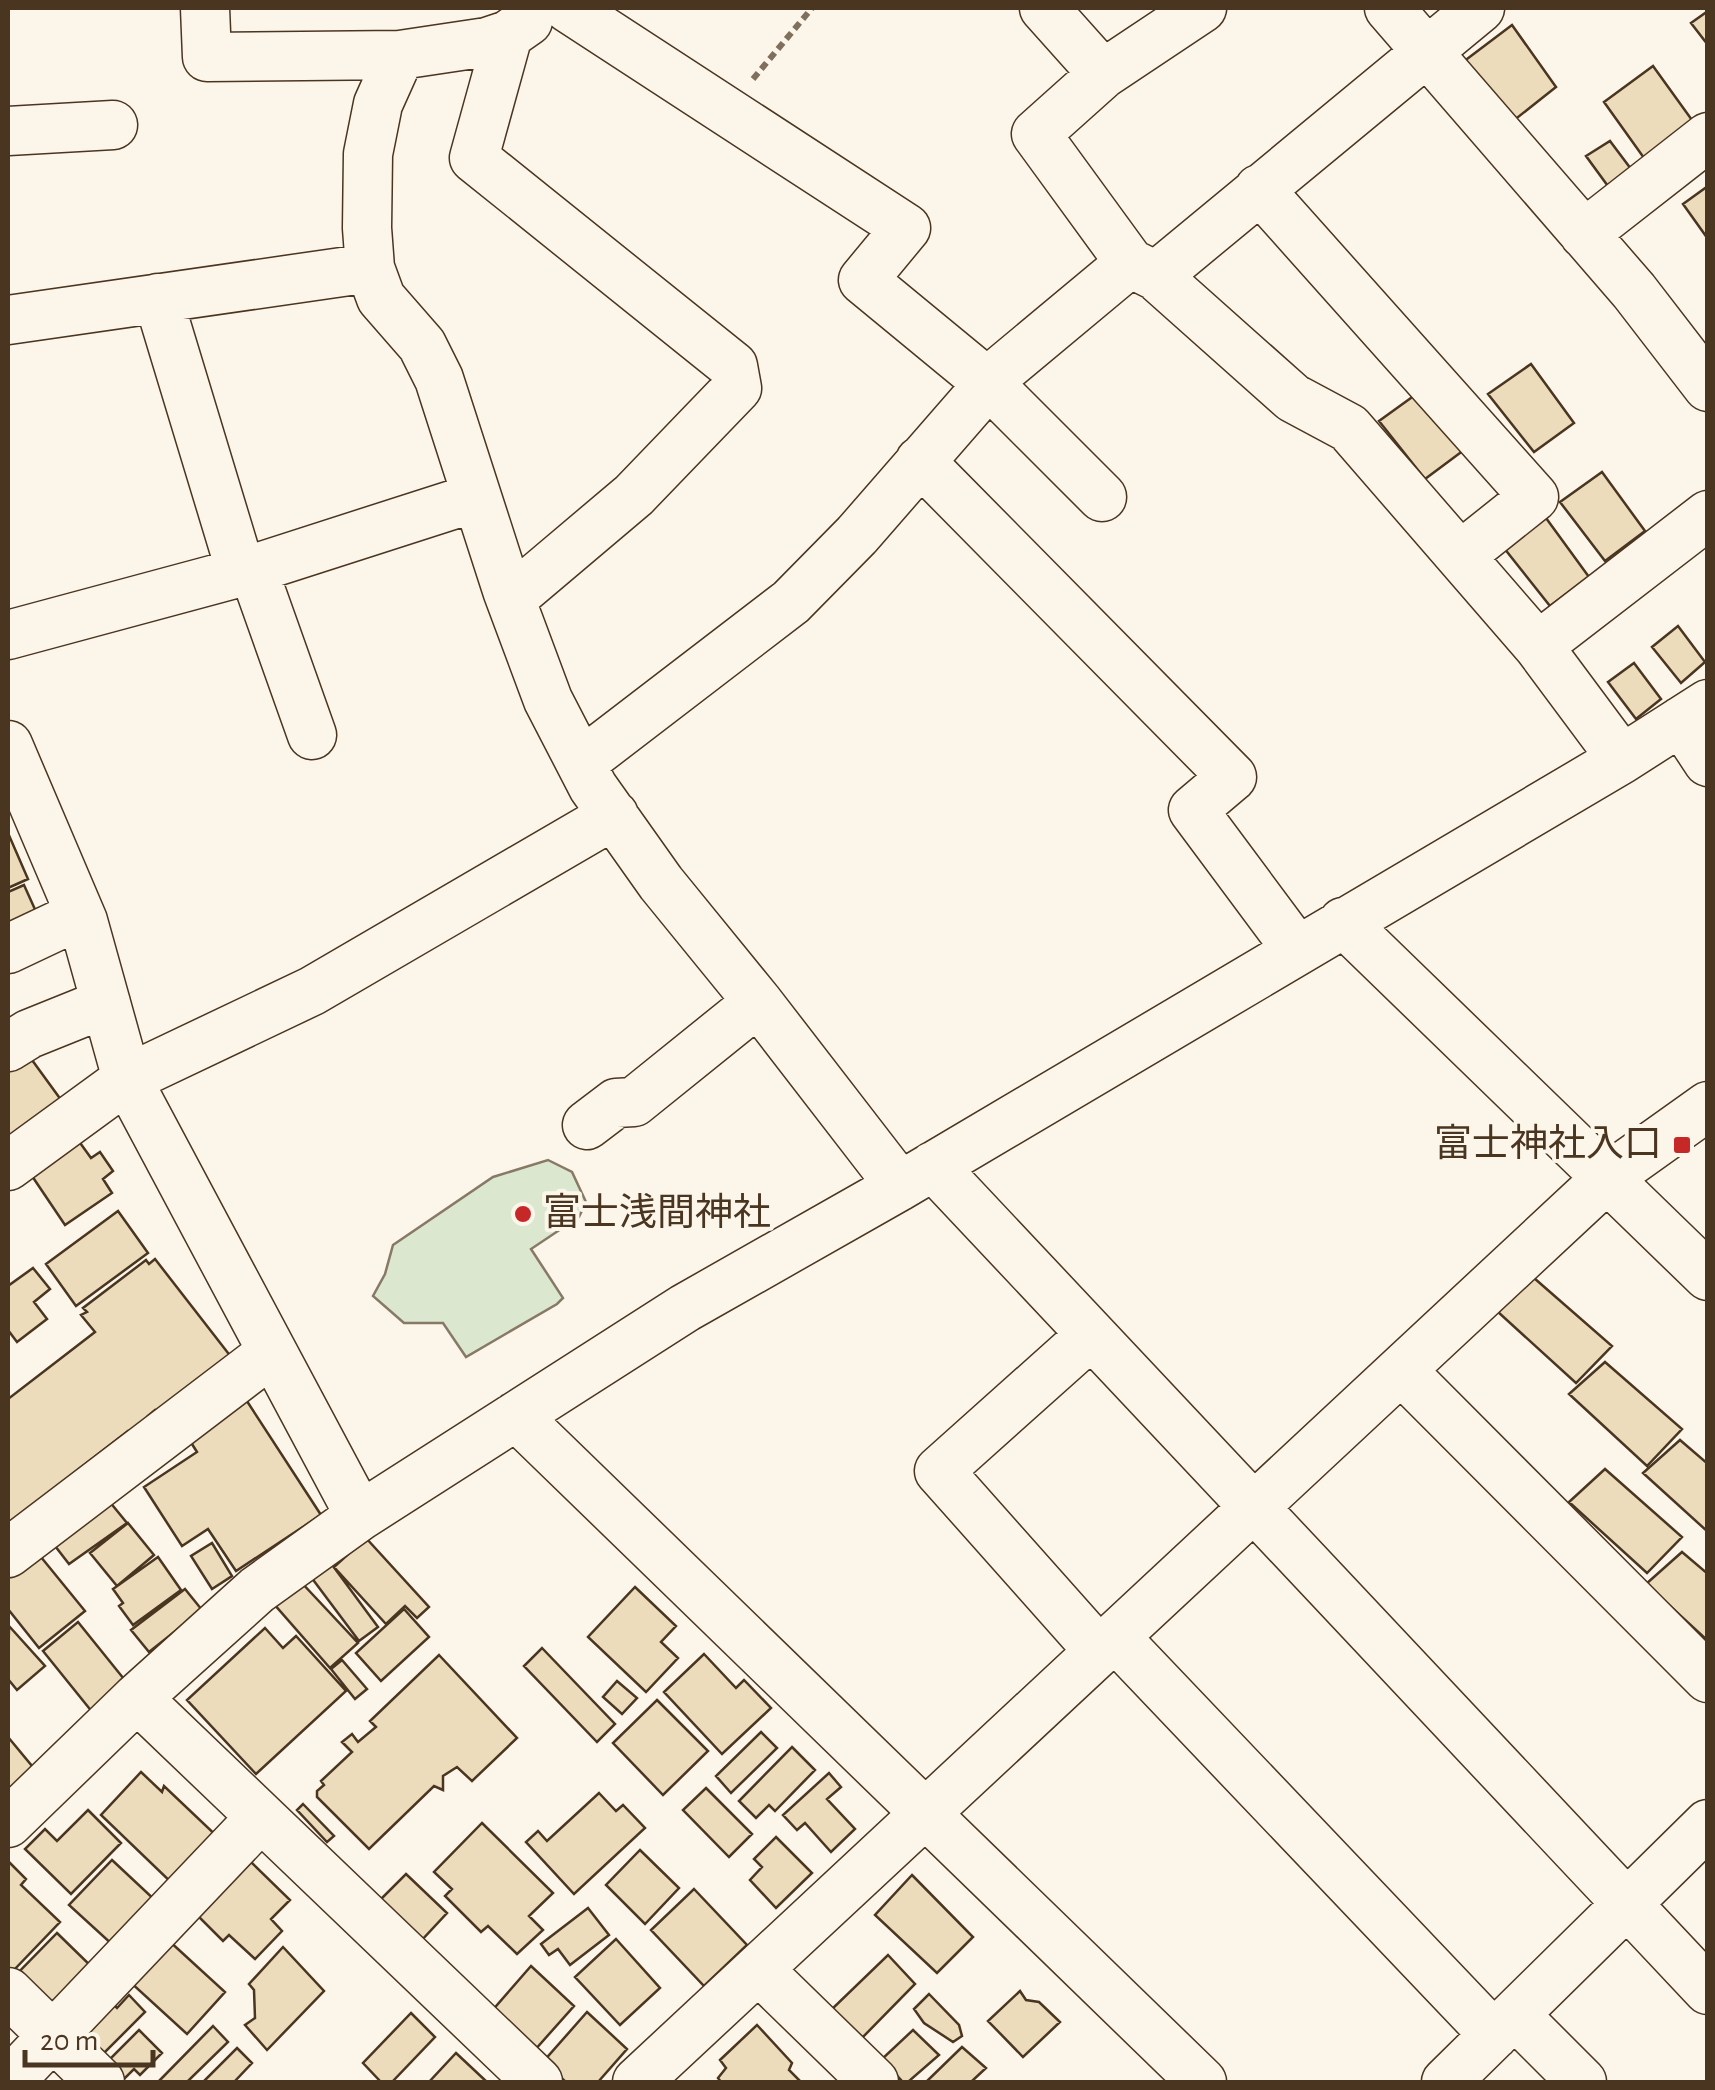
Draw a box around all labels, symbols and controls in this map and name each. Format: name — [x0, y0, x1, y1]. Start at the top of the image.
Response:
place label: 富士神社入口 — [1434, 1123, 1662, 1164]
marker: 富士神社入口 — [1671, 1134, 1693, 1156]
place label: 富士浅間神社 — [543, 1192, 771, 1233]
marker: 富士浅間神社 — [512, 1203, 534, 1225]
scale bar — [25, 2005, 152, 2067]
text: 20 m — [40, 2026, 98, 2056]

